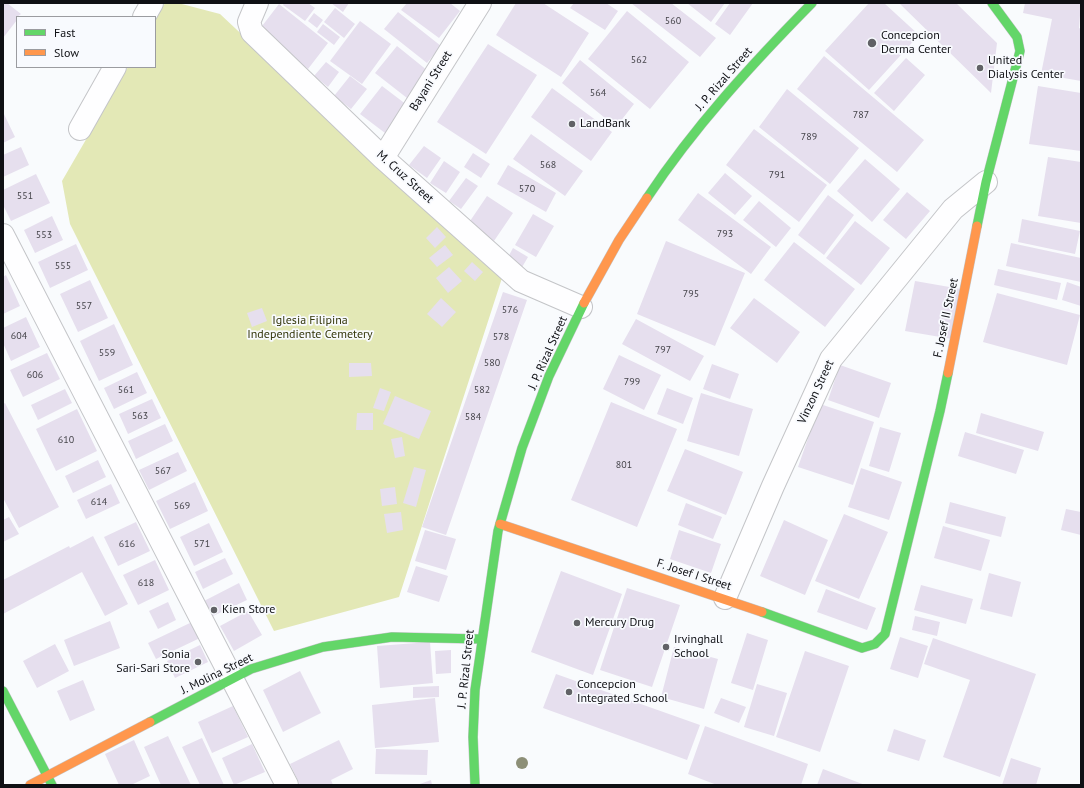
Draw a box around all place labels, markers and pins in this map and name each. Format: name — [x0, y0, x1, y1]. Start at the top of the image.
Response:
place label: Concepcion Derma Center — [881, 29, 951, 57]
marker: Concepcion Derma Center — [866, 37, 878, 49]
place label: United Dialysis Center — [988, 54, 1064, 82]
marker: United Dialysis Center — [975, 63, 985, 73]
place label: LandBank — [580, 117, 630, 131]
marker: LandBank — [567, 119, 577, 129]
place label: Kien Store — [222, 603, 275, 617]
marker: Kien Store — [209, 605, 219, 615]
place label: Mercury Drug — [585, 616, 654, 630]
marker: Mercury Drug — [572, 618, 582, 628]
place label: Irvinghall School — [674, 633, 723, 661]
marker: Irvinghall School — [661, 642, 671, 652]
place label: Sonia Sari-Sari Store — [116, 648, 190, 676]
marker: Sonia Sari-Sari Store — [193, 657, 203, 667]
place label: Concepcion Integrated School — [577, 678, 668, 706]
marker: Concepcion Integrated School — [564, 687, 574, 697]

